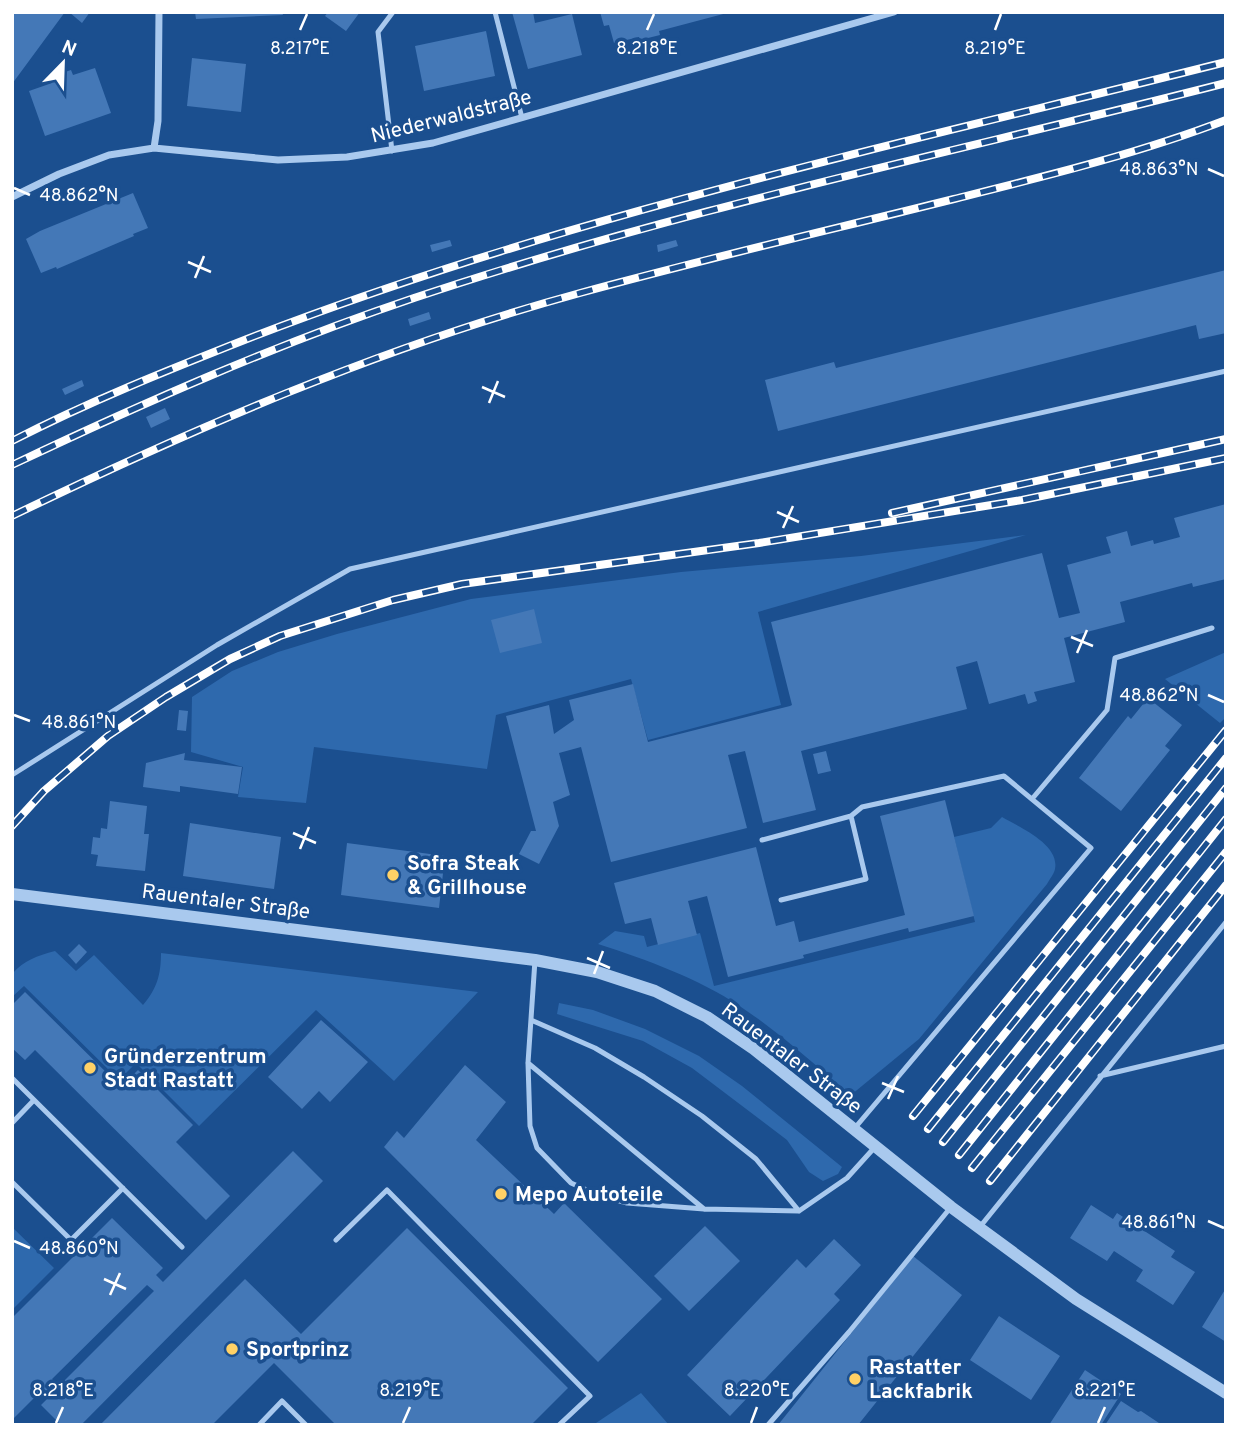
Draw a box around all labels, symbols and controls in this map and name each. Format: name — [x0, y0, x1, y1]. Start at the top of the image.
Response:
north arrow — [28, 28, 98, 98]
text: N — [58, 35, 80, 63]
text: 8.217°E — [270, 38, 330, 61]
text: 8.218°E — [616, 38, 678, 61]
text: 8.219°E — [964, 38, 1026, 61]
street label: Niederwaldstraße — [368, 84, 535, 151]
text: 48.863°N — [1120, 159, 1198, 182]
text: 48.862°N — [39, 185, 119, 208]
text: 48.862°N — [1119, 685, 1199, 708]
text: 48.861°N — [42, 712, 116, 735]
place label: Sofra Steak & Grillhouse — [407, 851, 527, 902]
marker: Sofra Steak & Grillhouse — [385, 867, 401, 883]
street label: Rauentaler Straße — [140, 879, 312, 926]
street label: Rauentaler Straße — [715, 997, 867, 1121]
place label: Gründerzentrum Stadt Rastatt — [104, 1044, 267, 1095]
marker: Gründerzentrum Stadt Rastatt — [82, 1060, 98, 1076]
place label: Mepo Autoteile — [515, 1182, 663, 1209]
marker: Mepo Autoteile — [493, 1186, 509, 1202]
text: 48.861°N — [1122, 1212, 1196, 1235]
text: 48.860°N — [39, 1238, 119, 1261]
place label: Sportprinz — [246, 1337, 349, 1364]
marker: Sportprinz — [224, 1341, 240, 1357]
place label: Rastatter Lackfabrik — [869, 1355, 973, 1406]
marker: Rastatter Lackfabrik — [847, 1371, 863, 1387]
text: 8.218°E — [32, 1380, 94, 1403]
text: 8.219°E — [379, 1380, 441, 1403]
text: 8.220°E — [724, 1380, 790, 1403]
text: 8.221°E — [1074, 1380, 1136, 1403]

